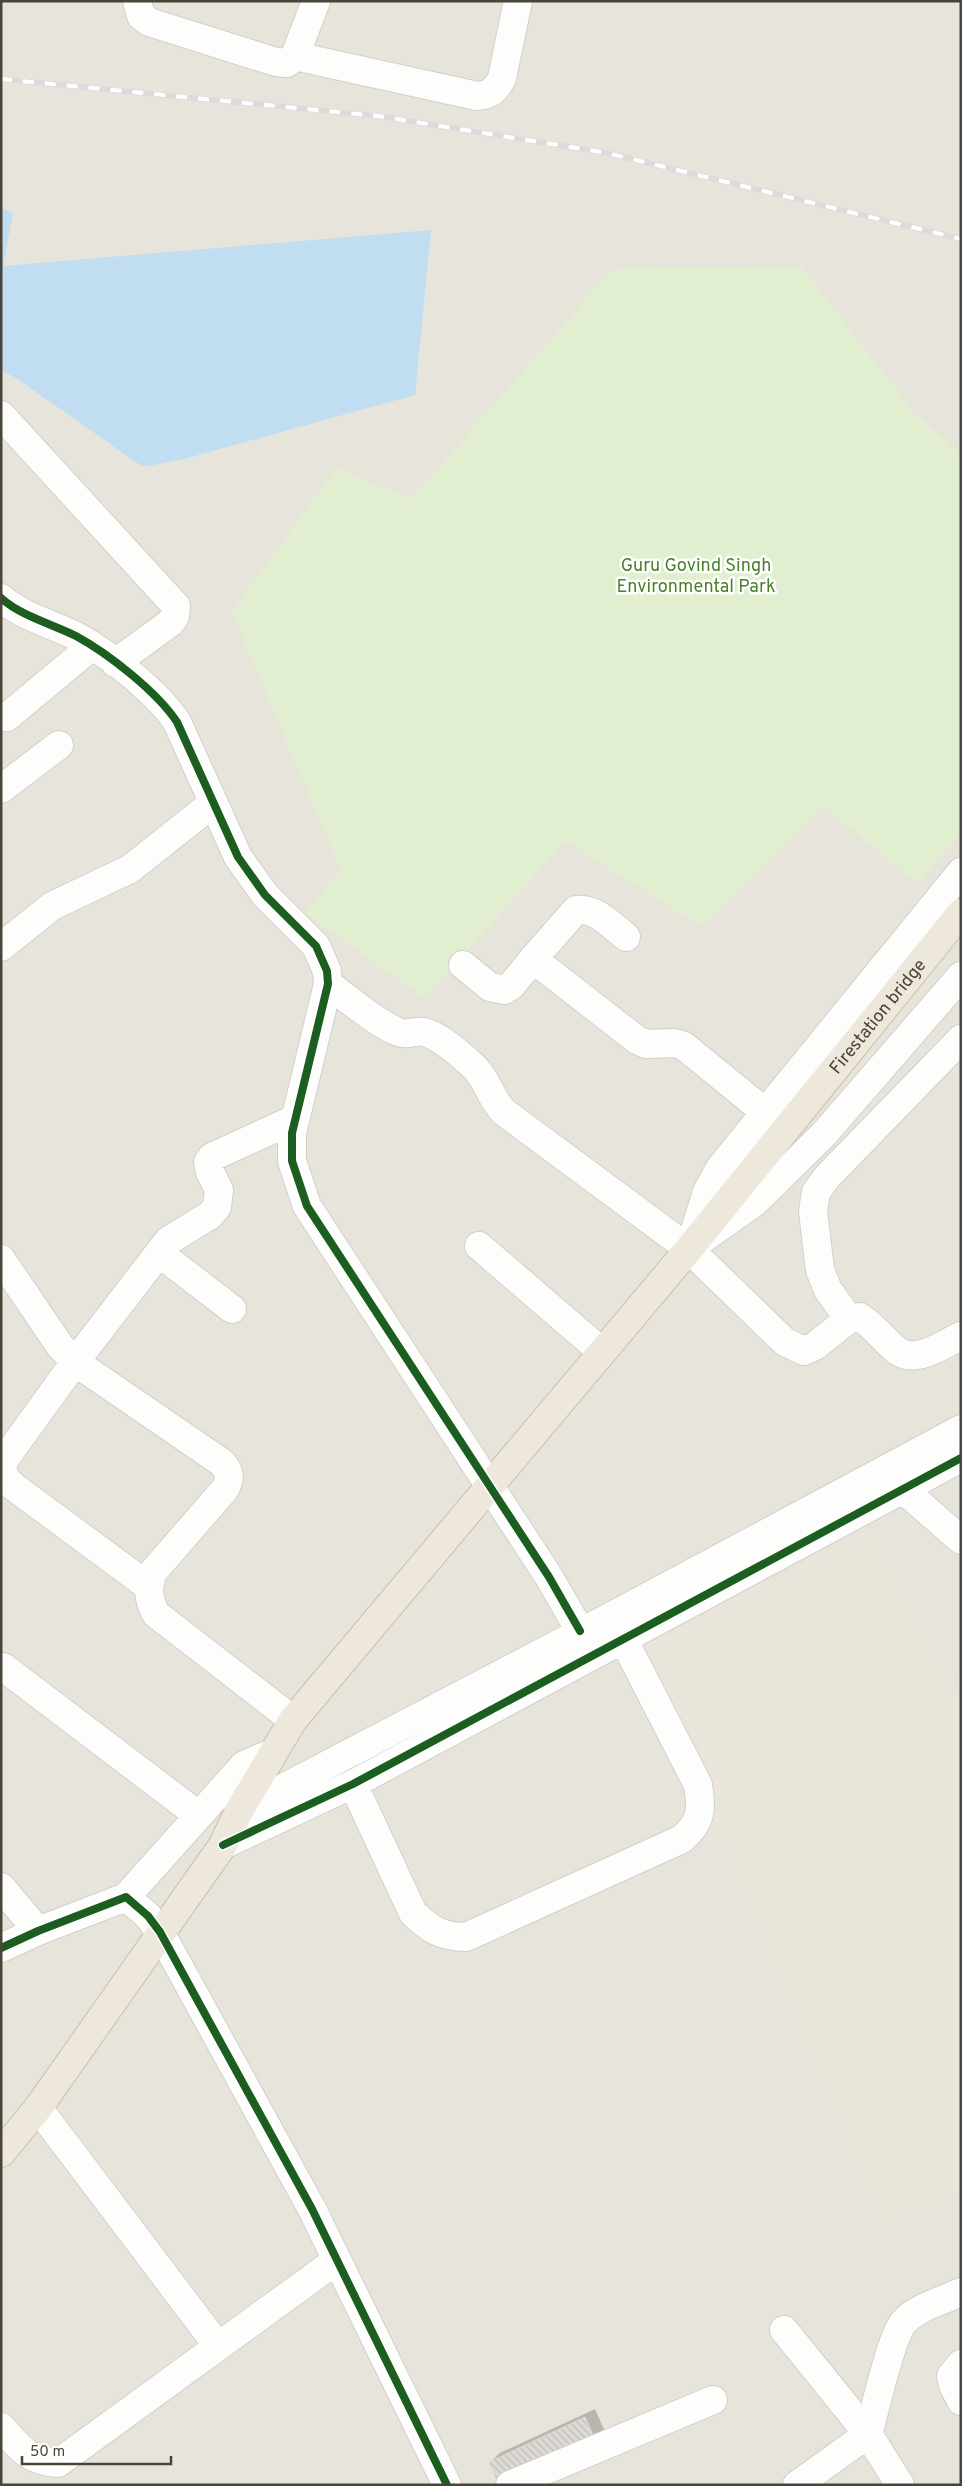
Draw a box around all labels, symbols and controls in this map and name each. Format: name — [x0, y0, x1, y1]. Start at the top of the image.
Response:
park label: Guru Govind Singh Environmental Park — [617, 555, 775, 599]
street label: Firestation bridge — [825, 955, 932, 1079]
scale bar — [22, 2434, 171, 2466]
text: 50 m — [30, 2443, 65, 2462]

